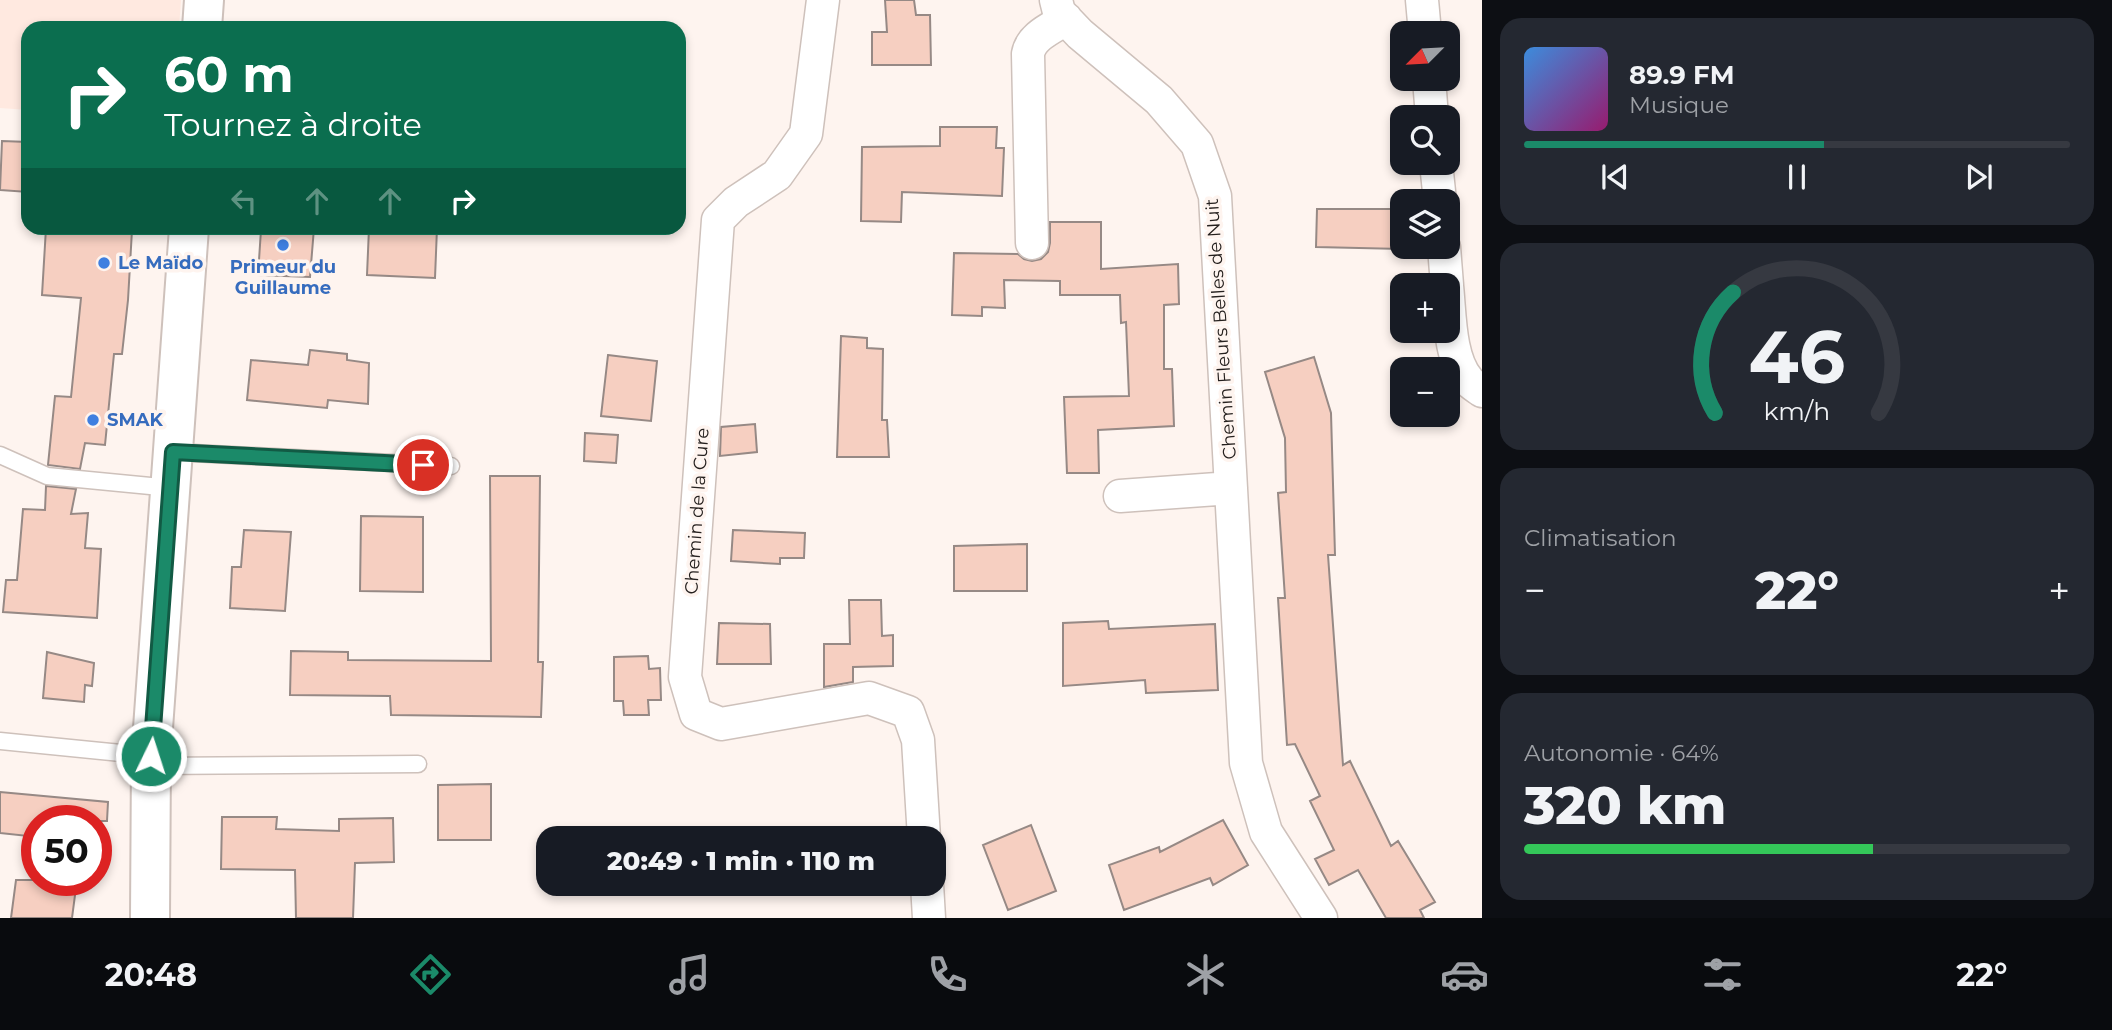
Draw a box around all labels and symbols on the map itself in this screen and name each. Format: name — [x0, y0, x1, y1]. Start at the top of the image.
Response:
north arrow — [1390, 21, 1460, 91]
street label: Chemin Fleurs Belles de Nuit — [1201, 198, 1241, 460]
marker: Primeur du Guillaume — [275, 237, 291, 253]
place label: Le Maïdo — [118, 252, 203, 274]
marker: Le Maïdo — [96, 255, 112, 271]
place label: Primeur du Guillaume — [230, 256, 336, 299]
place label: SMAK — [107, 409, 163, 431]
marker: SMAK — [85, 412, 101, 428]
street label: Chemin de la Cure — [680, 427, 714, 595]
pin — [393, 435, 453, 495]
position arrow — [114, 719, 188, 793]
speed limit sign: 50 — [21, 805, 112, 896]

